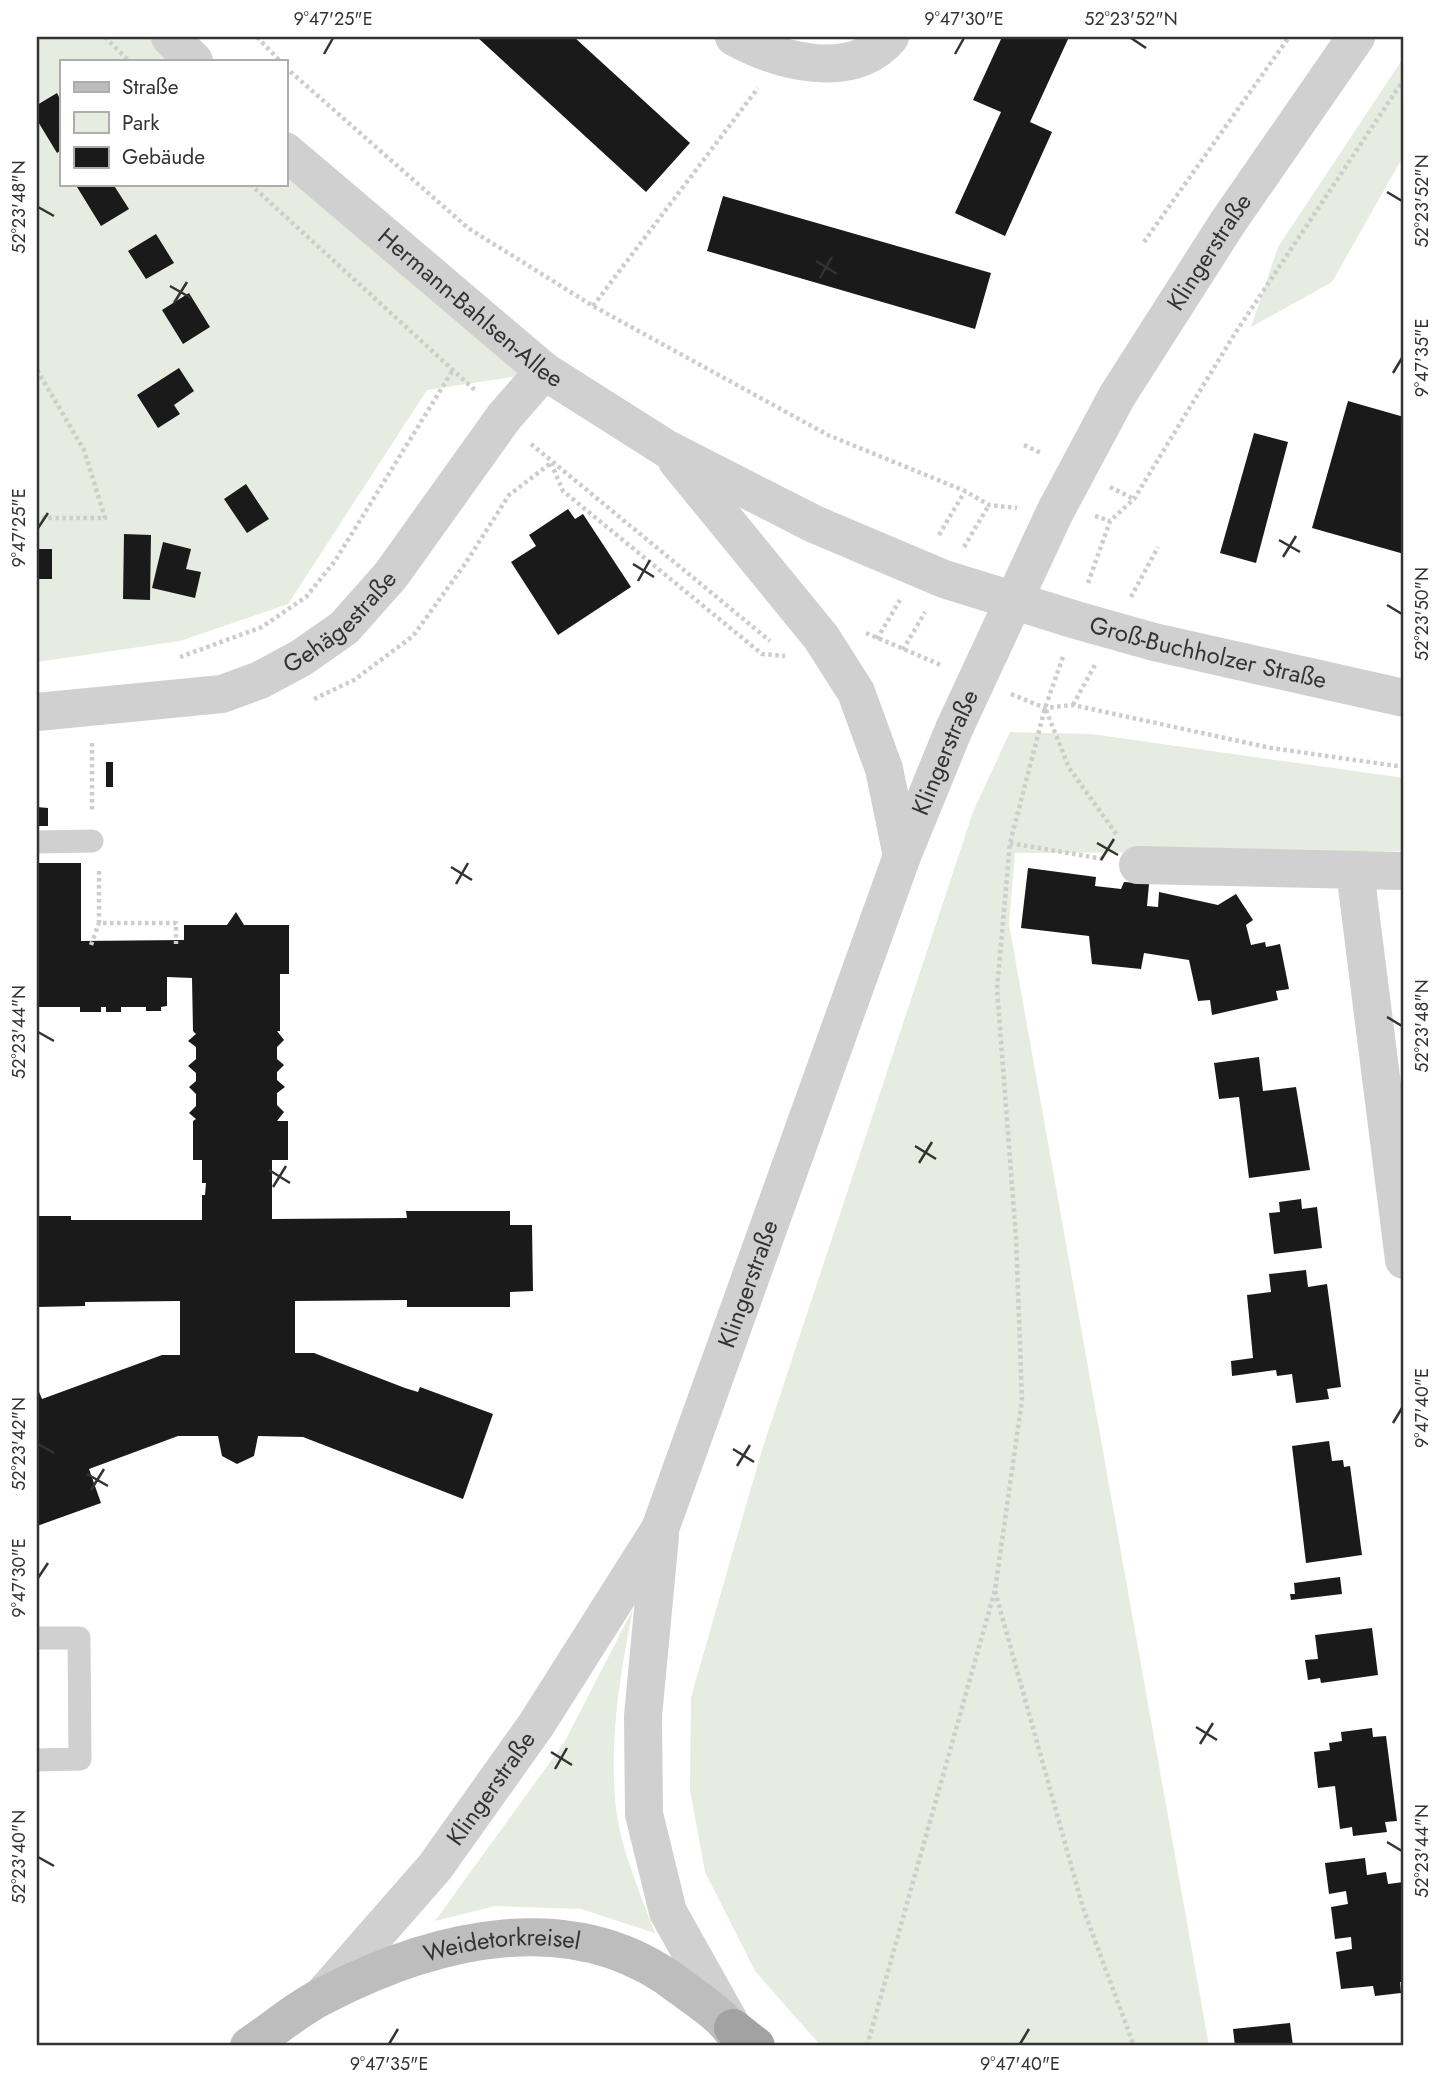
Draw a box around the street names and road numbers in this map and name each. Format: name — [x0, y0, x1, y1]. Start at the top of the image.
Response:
street label: Klingerstraße — [1158, 186, 1260, 317]
street label: Hermann-Bahlsen-Allee — [370, 219, 570, 396]
street label: Gehägestraße — [277, 562, 404, 682]
street label: Groß-Buchholzer Straße — [1086, 607, 1330, 697]
street label: Klingerstraße — [903, 684, 987, 820]
street label: Klingerstraße — [709, 1215, 787, 1353]
street label: Klingerstraße — [438, 1724, 543, 1853]
street label: Weidetorkreisel — [419, 1919, 583, 1971]

